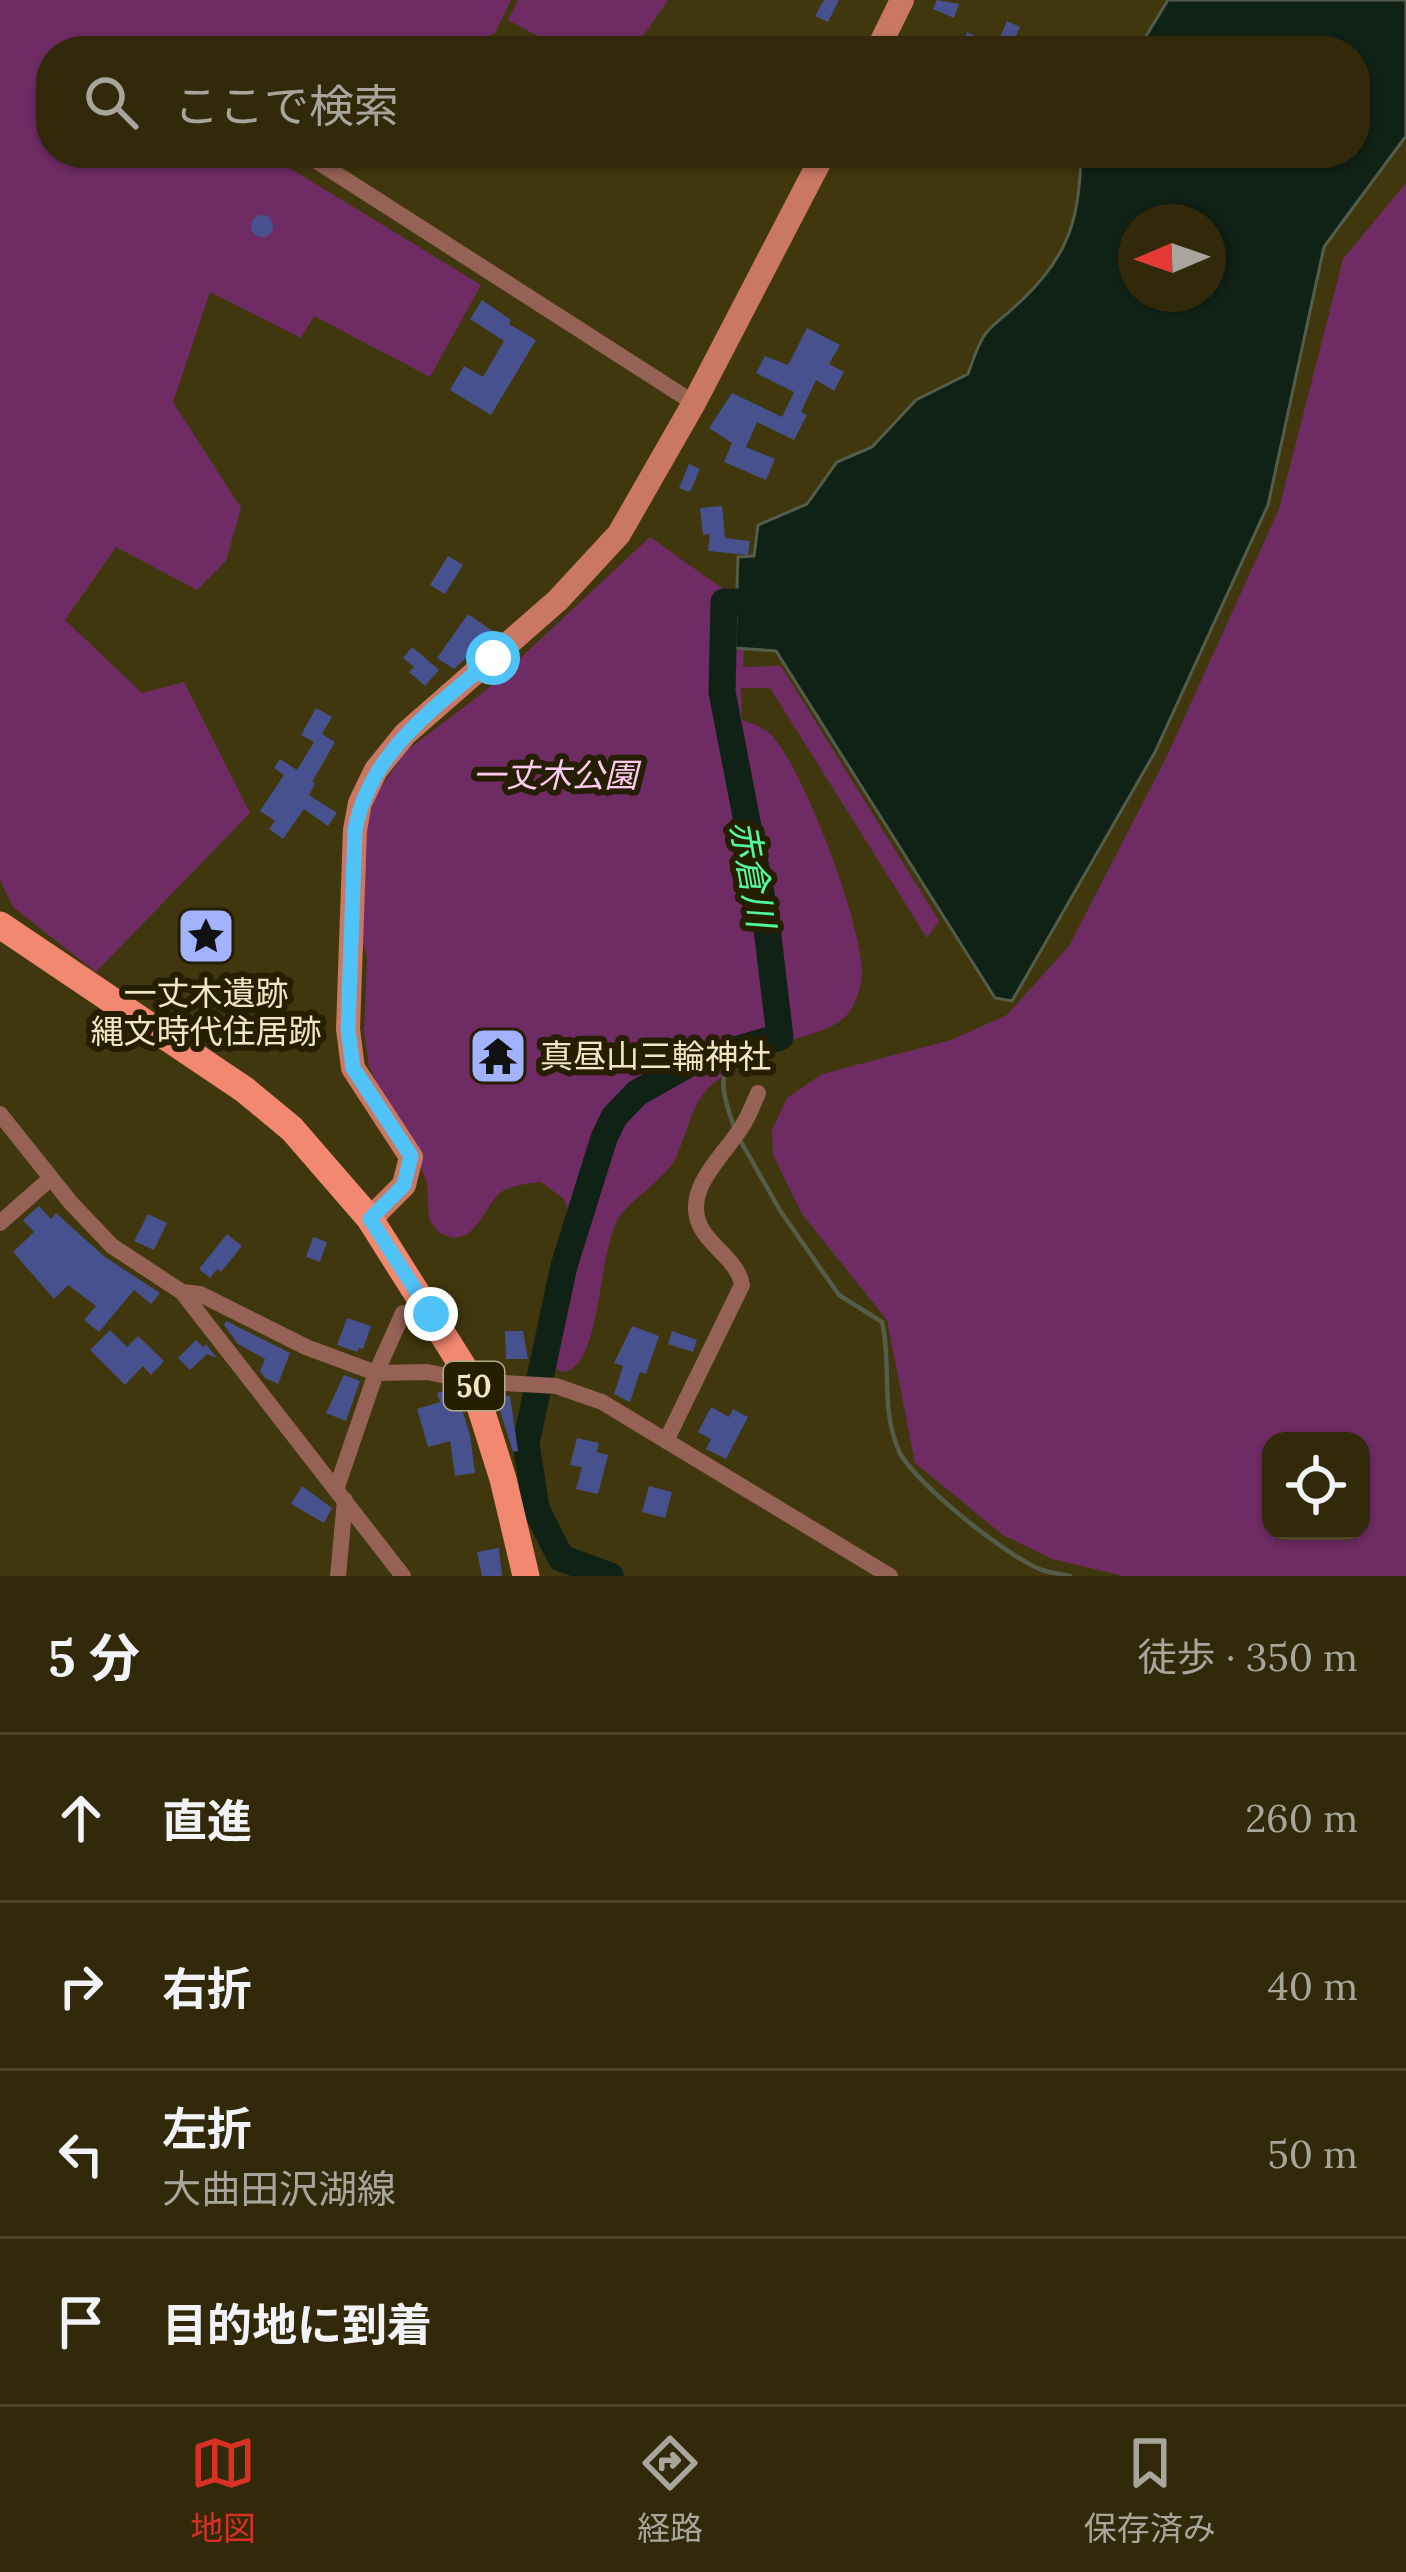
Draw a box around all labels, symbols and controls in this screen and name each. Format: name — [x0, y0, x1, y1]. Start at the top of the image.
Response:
search box — [36, 36, 1370, 168]
icon: search — [78, 69, 144, 135]
text: ここで検索 — [174, 77, 399, 134]
north arrow — [1118, 204, 1226, 312]
route start — [466, 631, 520, 685]
park label: 一丈木公園 — [473, 754, 642, 796]
water label: 赤倉川 — [721, 817, 786, 935]
place icon: 一丈木遺跡 縄文時代住居跡 — [175, 905, 237, 967]
place label: 一丈木遺跡 縄文時代住居跡 — [91, 972, 322, 1052]
temple icon: 真昼山三輪神社 — [467, 1025, 529, 1087]
place label: 真昼山三輪神社 — [540, 1035, 771, 1077]
route end — [404, 1287, 458, 1341]
road number: 50 — [444, 1362, 504, 1410]
map controls — [1262, 1432, 1370, 1540]
button: locate — [1262, 1432, 1370, 1540]
text: 5 分 — [48, 1625, 140, 1690]
text: 徒歩 · 350 m — [1137, 1632, 1358, 1682]
icon: ahead — [48, 1785, 114, 1851]
text: 直進 — [162, 1792, 252, 1849]
text: 260 m — [1245, 1793, 1358, 1843]
icon: right — [48, 1953, 114, 2019]
text: 右折 — [162, 1960, 252, 2017]
text: 40 m — [1268, 1961, 1358, 2011]
text: 左折 — [162, 2100, 252, 2157]
icon: left — [48, 2121, 114, 2187]
text: 50 m — [1267, 2129, 1358, 2179]
text: 大曲田沢湖線 — [162, 2164, 396, 2214]
icon: arrive — [48, 2289, 114, 2355]
text: 目的地に到着 — [162, 2296, 432, 2353]
tab: 地図 — [190, 2430, 256, 2550]
tab: 経路 — [637, 2430, 703, 2550]
tab: 保存済み — [1084, 2430, 1216, 2550]

